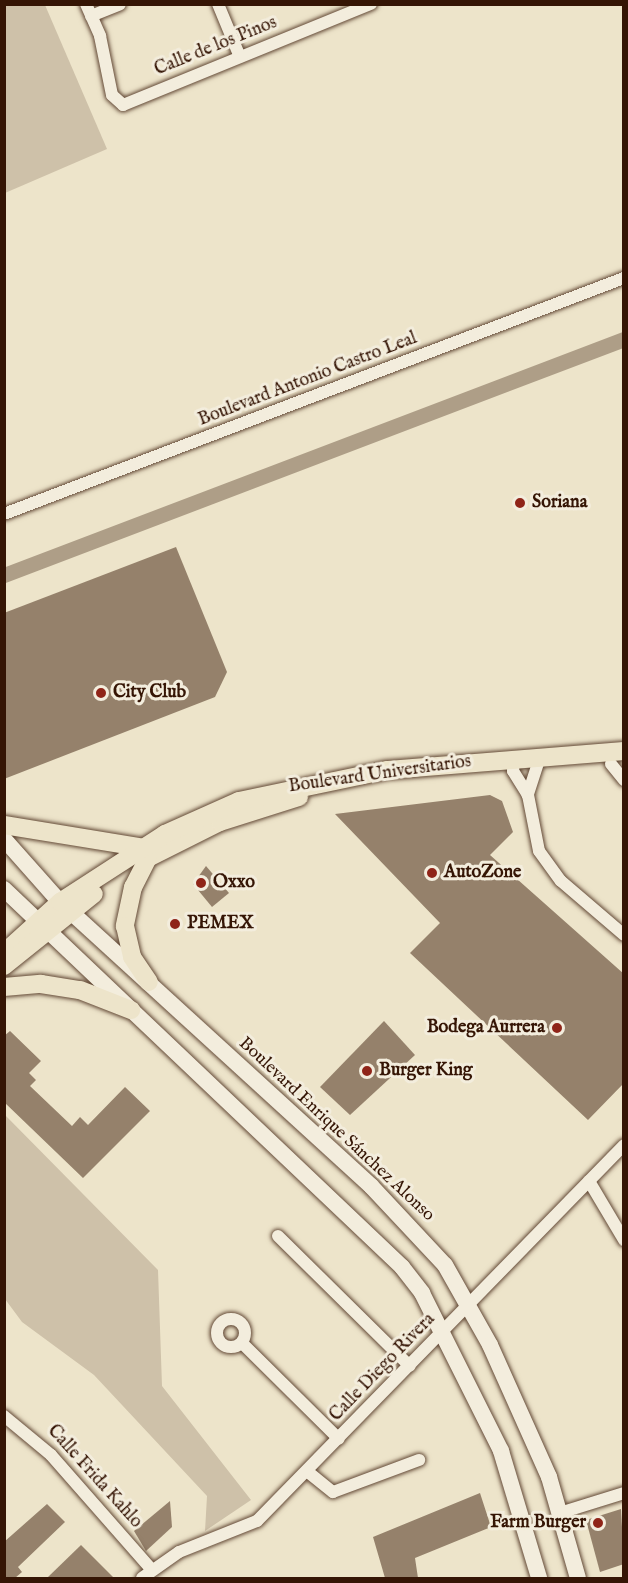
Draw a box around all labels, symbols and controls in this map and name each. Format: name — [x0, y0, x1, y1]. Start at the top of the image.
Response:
street label: Calle de los Pinos — [152, 13, 280, 81]
street label: Boulevard Antonio Castro Leal — [196, 328, 420, 432]
place label: Soriana — [532, 492, 587, 514]
marker: Soriana — [513, 496, 527, 510]
place label: City Club — [113, 682, 186, 704]
marker: City Club — [94, 686, 108, 700]
street label: Boulevard Universitarios — [287, 751, 473, 799]
place label: AutoZone — [444, 862, 521, 884]
marker: AutoZone — [425, 866, 439, 880]
place label: Oxxo — [213, 872, 255, 894]
marker: Oxxo — [194, 876, 208, 890]
place label: PEMEX — [187, 913, 254, 935]
marker: PEMEX — [168, 917, 182, 931]
place label: Bodega Aurrera — [427, 1017, 545, 1039]
marker: Bodega Aurrera — [550, 1021, 564, 1035]
street label: Boulevard Enrique Sánchez Alonso — [233, 1033, 439, 1227]
place label: Burger King — [379, 1060, 473, 1082]
marker: Burger King — [360, 1064, 374, 1078]
street label: Calle Diego Rivera — [326, 1309, 440, 1427]
street label: Calle Frida Kahlo — [42, 1421, 146, 1533]
place label: Farm Burger — [490, 1512, 586, 1534]
marker: Farm Burger — [591, 1516, 605, 1530]

